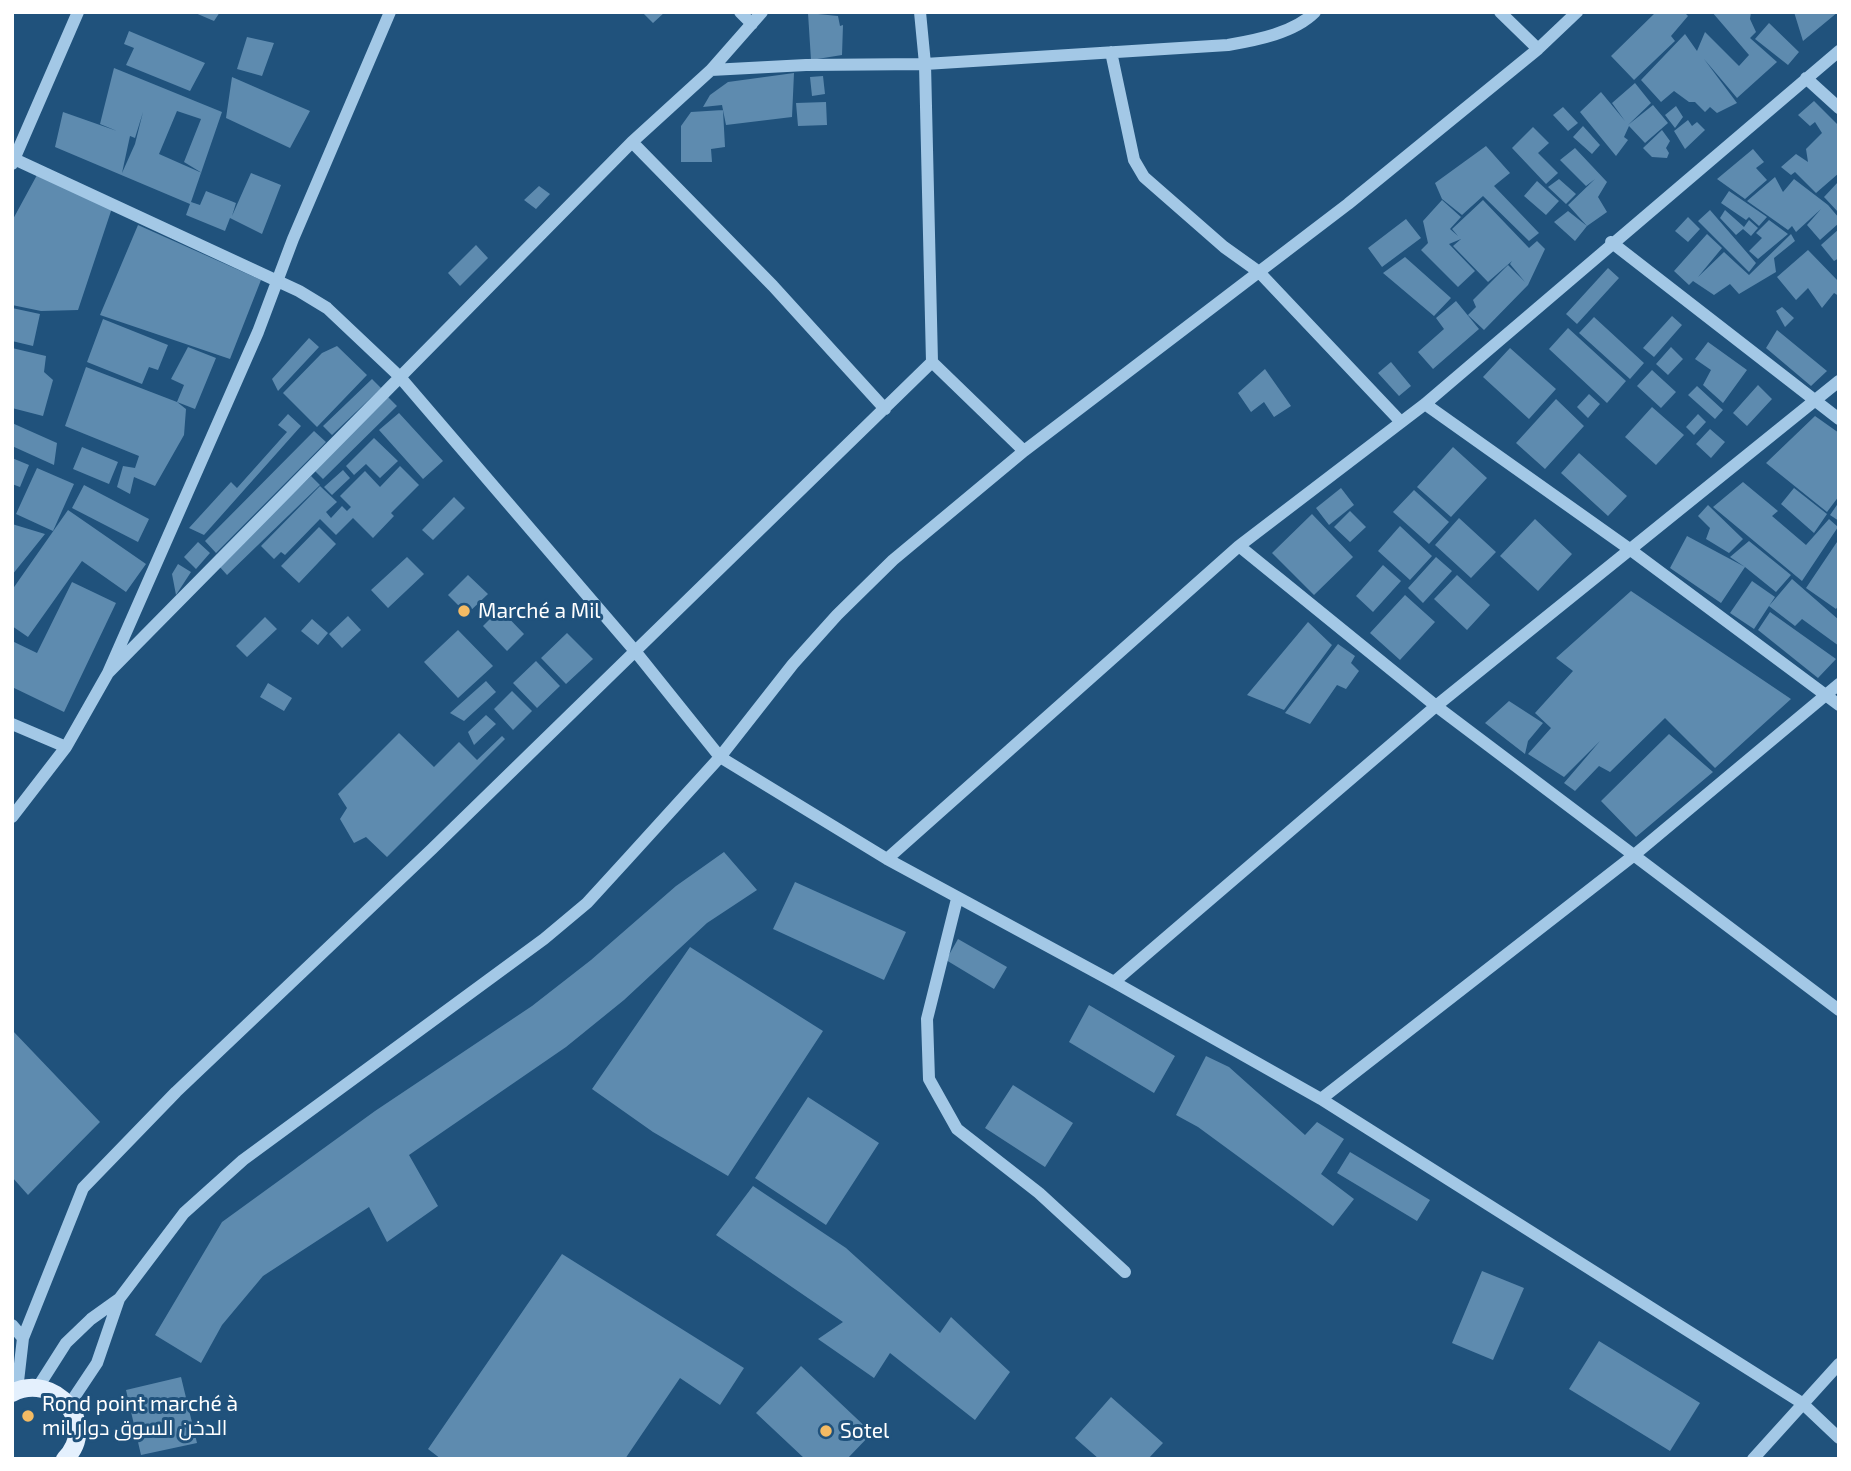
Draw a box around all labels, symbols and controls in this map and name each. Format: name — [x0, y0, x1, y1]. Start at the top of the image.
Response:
place label: Marché a Mil — [478, 598, 601, 624]
marker: Marché a Mil — [456, 603, 472, 619]
place label: Rond point marché à mil الدخن السوق دوار — [42, 1391, 238, 1441]
marker: Rond point marché à mil الدخن السوق دوار — [20, 1408, 36, 1424]
place label: Sotel — [840, 1418, 889, 1444]
marker: Sotel — [818, 1423, 834, 1439]

